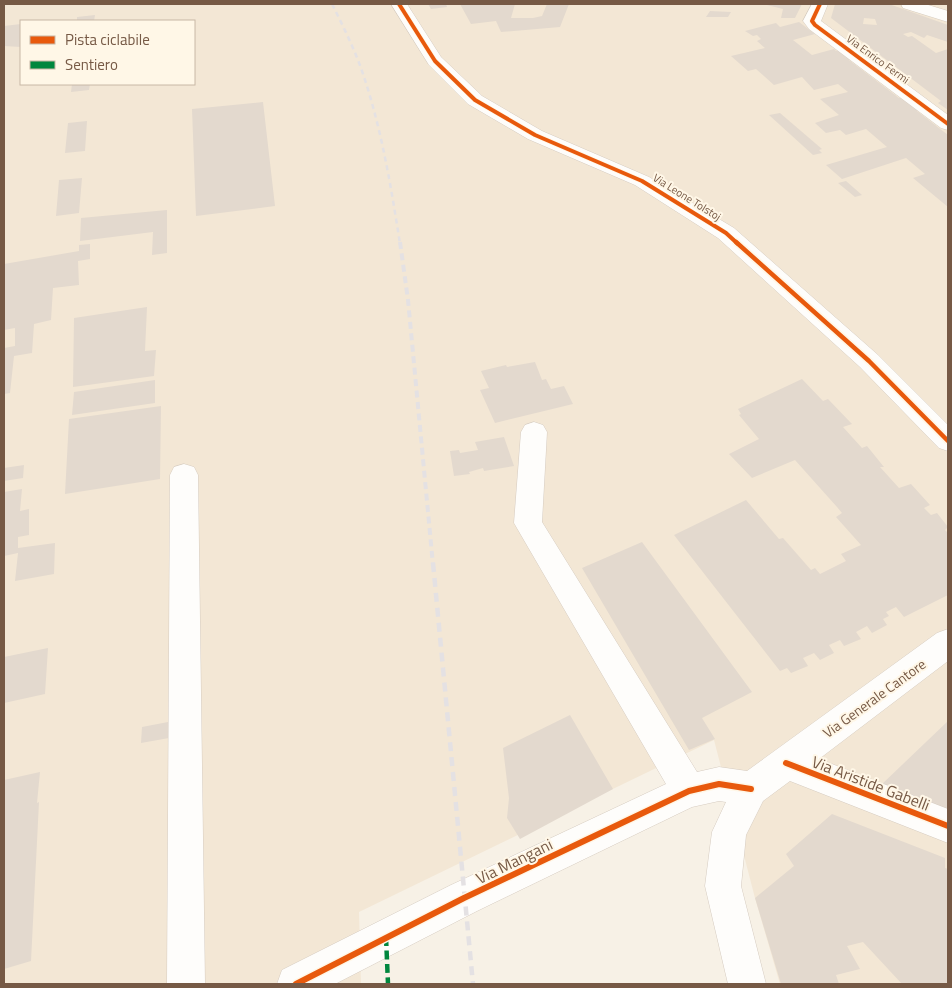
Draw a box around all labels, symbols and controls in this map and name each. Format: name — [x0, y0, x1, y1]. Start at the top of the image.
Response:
legend — [20, 20, 195, 85]
text: Pista ciclabile — [65, 28, 150, 51]
street label: Via Enrico Fermi — [843, 31, 913, 87]
text: Sentiero — [65, 53, 118, 76]
street label: Via Leone Tolstoj — [650, 170, 724, 224]
street label: Via Generale Cantore — [818, 653, 930, 743]
street label: Via Aristide Gabelli — [808, 749, 934, 817]
street label: Via Mangani — [472, 832, 556, 890]

